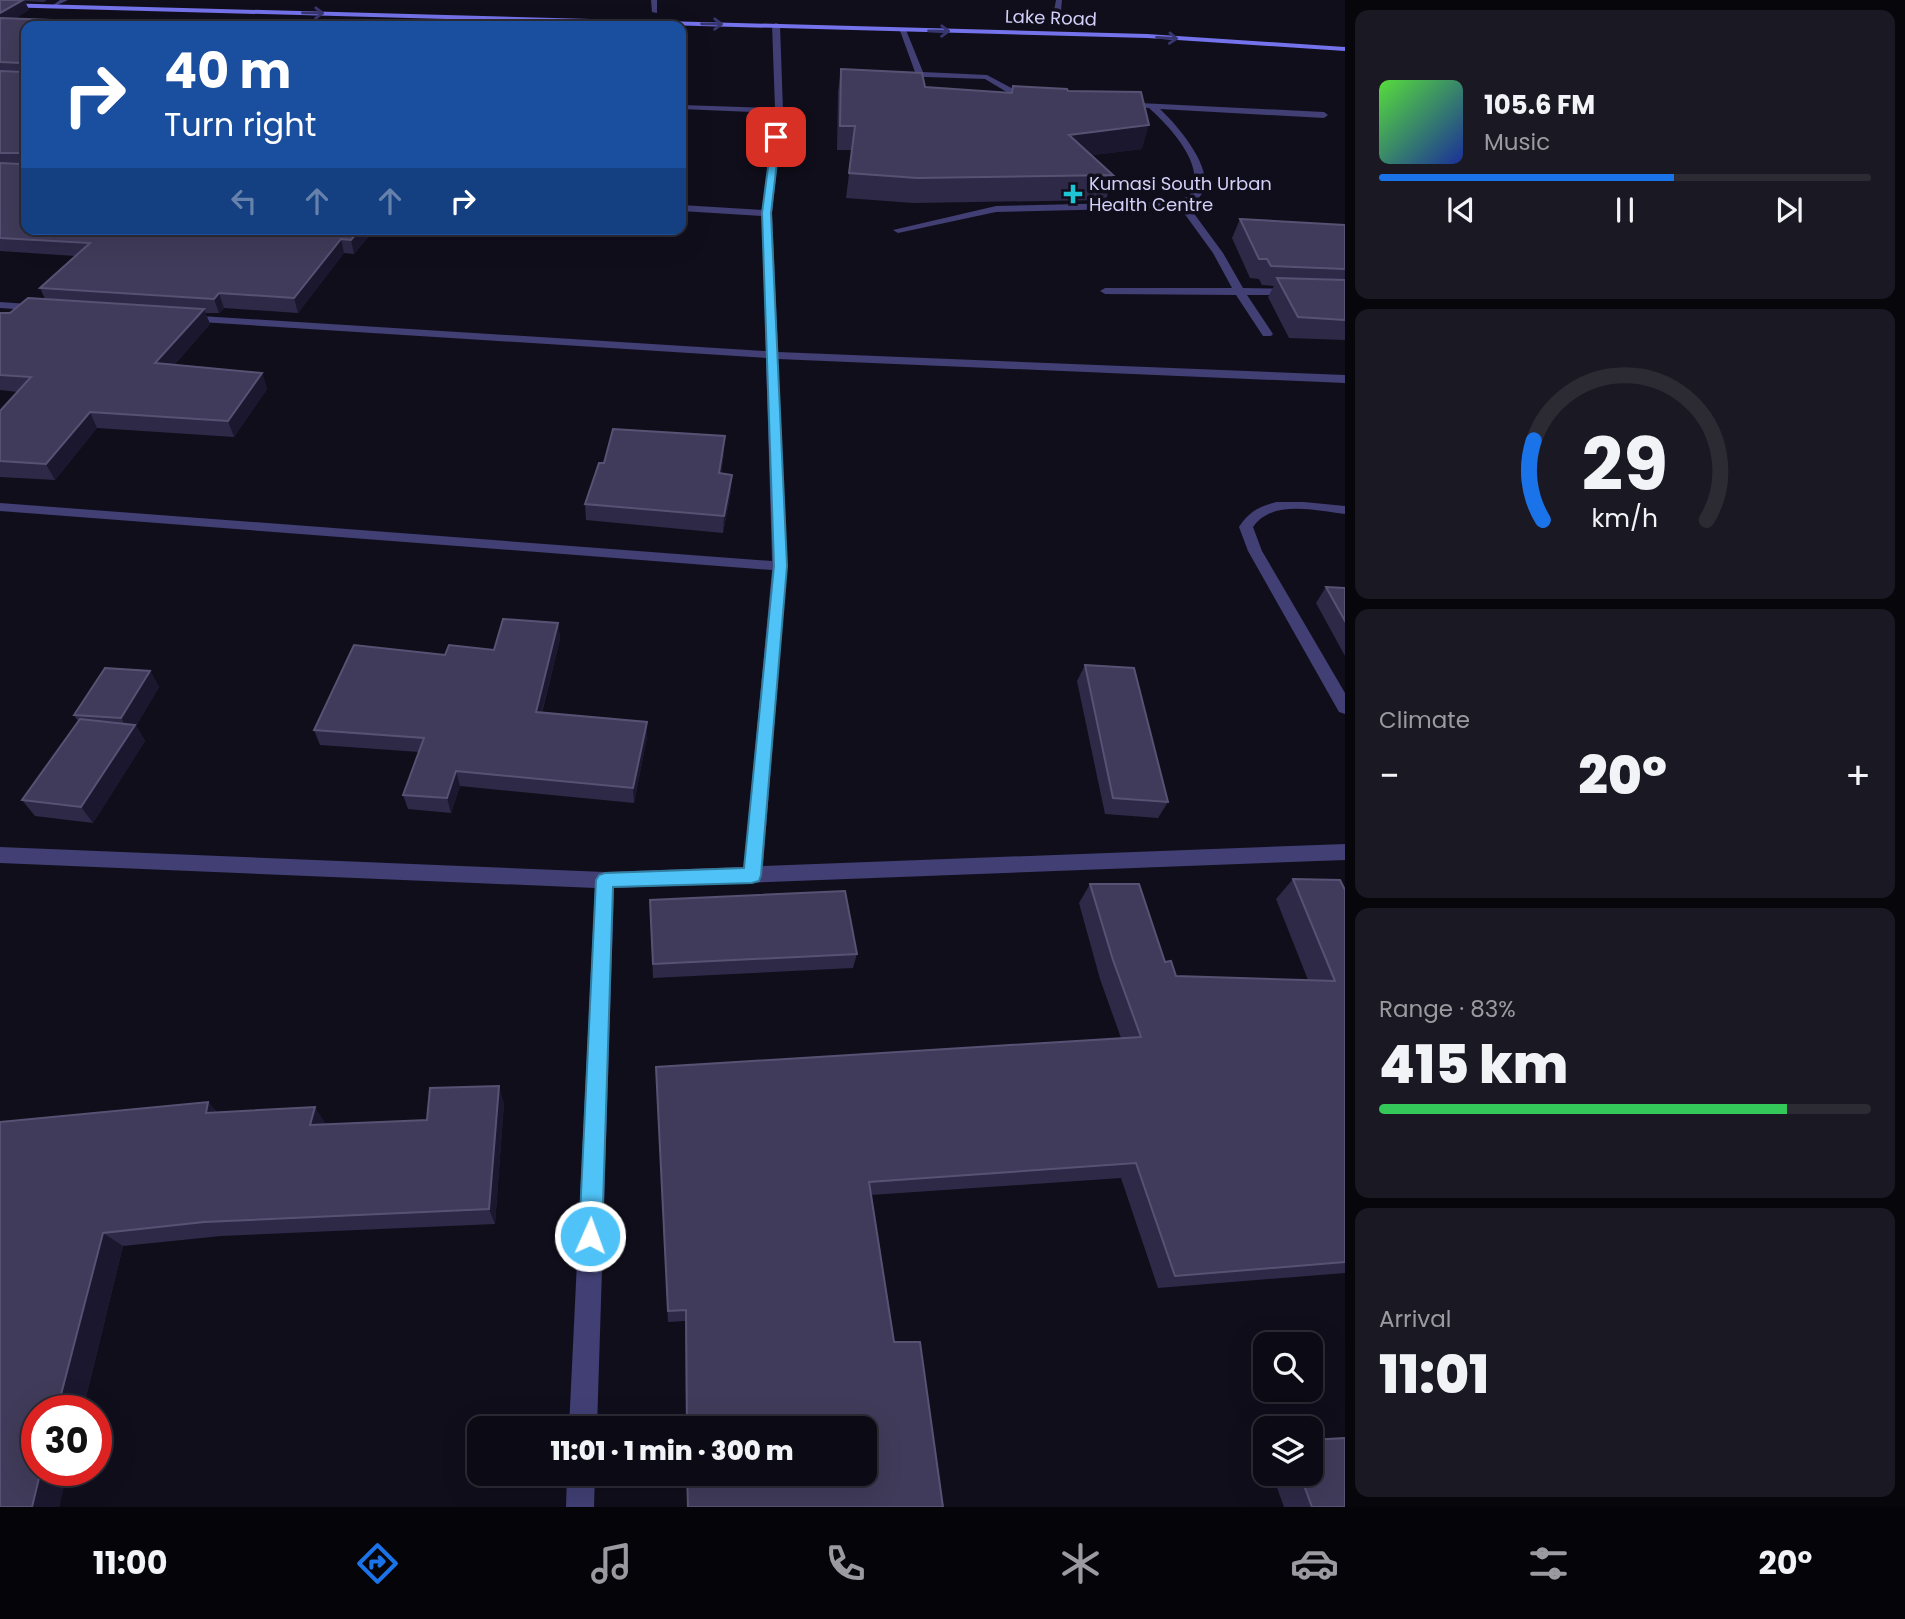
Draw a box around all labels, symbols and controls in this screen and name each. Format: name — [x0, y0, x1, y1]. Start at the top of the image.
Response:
street label: Lake Road — [1005, 3, 1097, 32]
one-way arrow — [301, 6, 324, 19]
one-way arrow — [700, 17, 723, 31]
one-way arrow — [928, 24, 951, 37]
one-way arrow — [1155, 31, 1178, 44]
text: 40 m — [164, 37, 291, 105]
icon: right — [49, 49, 140, 140]
text: 105.6 FM — [1484, 87, 1595, 123]
text: Turn right — [164, 102, 316, 147]
pin — [746, 107, 806, 167]
icon: arrive — [757, 118, 795, 156]
text: Music — [1484, 126, 1550, 158]
place label: Kumasi South Urban Health Centre — [1089, 171, 1272, 217]
icon: left — [225, 182, 263, 220]
icon: ahead — [298, 182, 336, 220]
icon: ahead — [371, 182, 409, 220]
icon: right — [444, 182, 482, 220]
marker: Kumasi South Urban Health Centre — [1063, 184, 1083, 204]
icon: previous — [1442, 191, 1480, 229]
icon: pause — [1606, 191, 1644, 229]
icon: next — [1770, 191, 1808, 229]
text: 29 — [1582, 415, 1668, 516]
text: km/h — [1592, 501, 1658, 536]
text: Climate — [1379, 704, 1470, 736]
text: 20° — [1578, 739, 1667, 812]
text: − — [1379, 749, 1400, 802]
text: + — [1845, 749, 1871, 802]
text: Range · 83% — [1379, 993, 1516, 1025]
text: 415 km — [1379, 1028, 1568, 1101]
position arrow — [553, 1199, 627, 1273]
text: Arrival — [1379, 1303, 1451, 1335]
map controls — [1253, 1332, 1323, 1486]
button: search — [1253, 1332, 1323, 1402]
text: 11:01 — [1379, 1338, 1489, 1411]
speed limit sign: 30 — [21, 1395, 112, 1486]
button: layers — [1253, 1416, 1323, 1486]
text: 11:01 · 1 min · 300 m — [550, 1433, 794, 1469]
icon: directions — [353, 1539, 402, 1588]
icon: music — [587, 1539, 636, 1588]
icon: phone — [821, 1539, 870, 1588]
icon: climate — [1056, 1539, 1105, 1588]
icon: car — [1290, 1539, 1339, 1588]
icon: filters — [1524, 1539, 1573, 1588]
text: 11:00 — [93, 1540, 168, 1585]
text: 20° — [1758, 1540, 1812, 1585]

